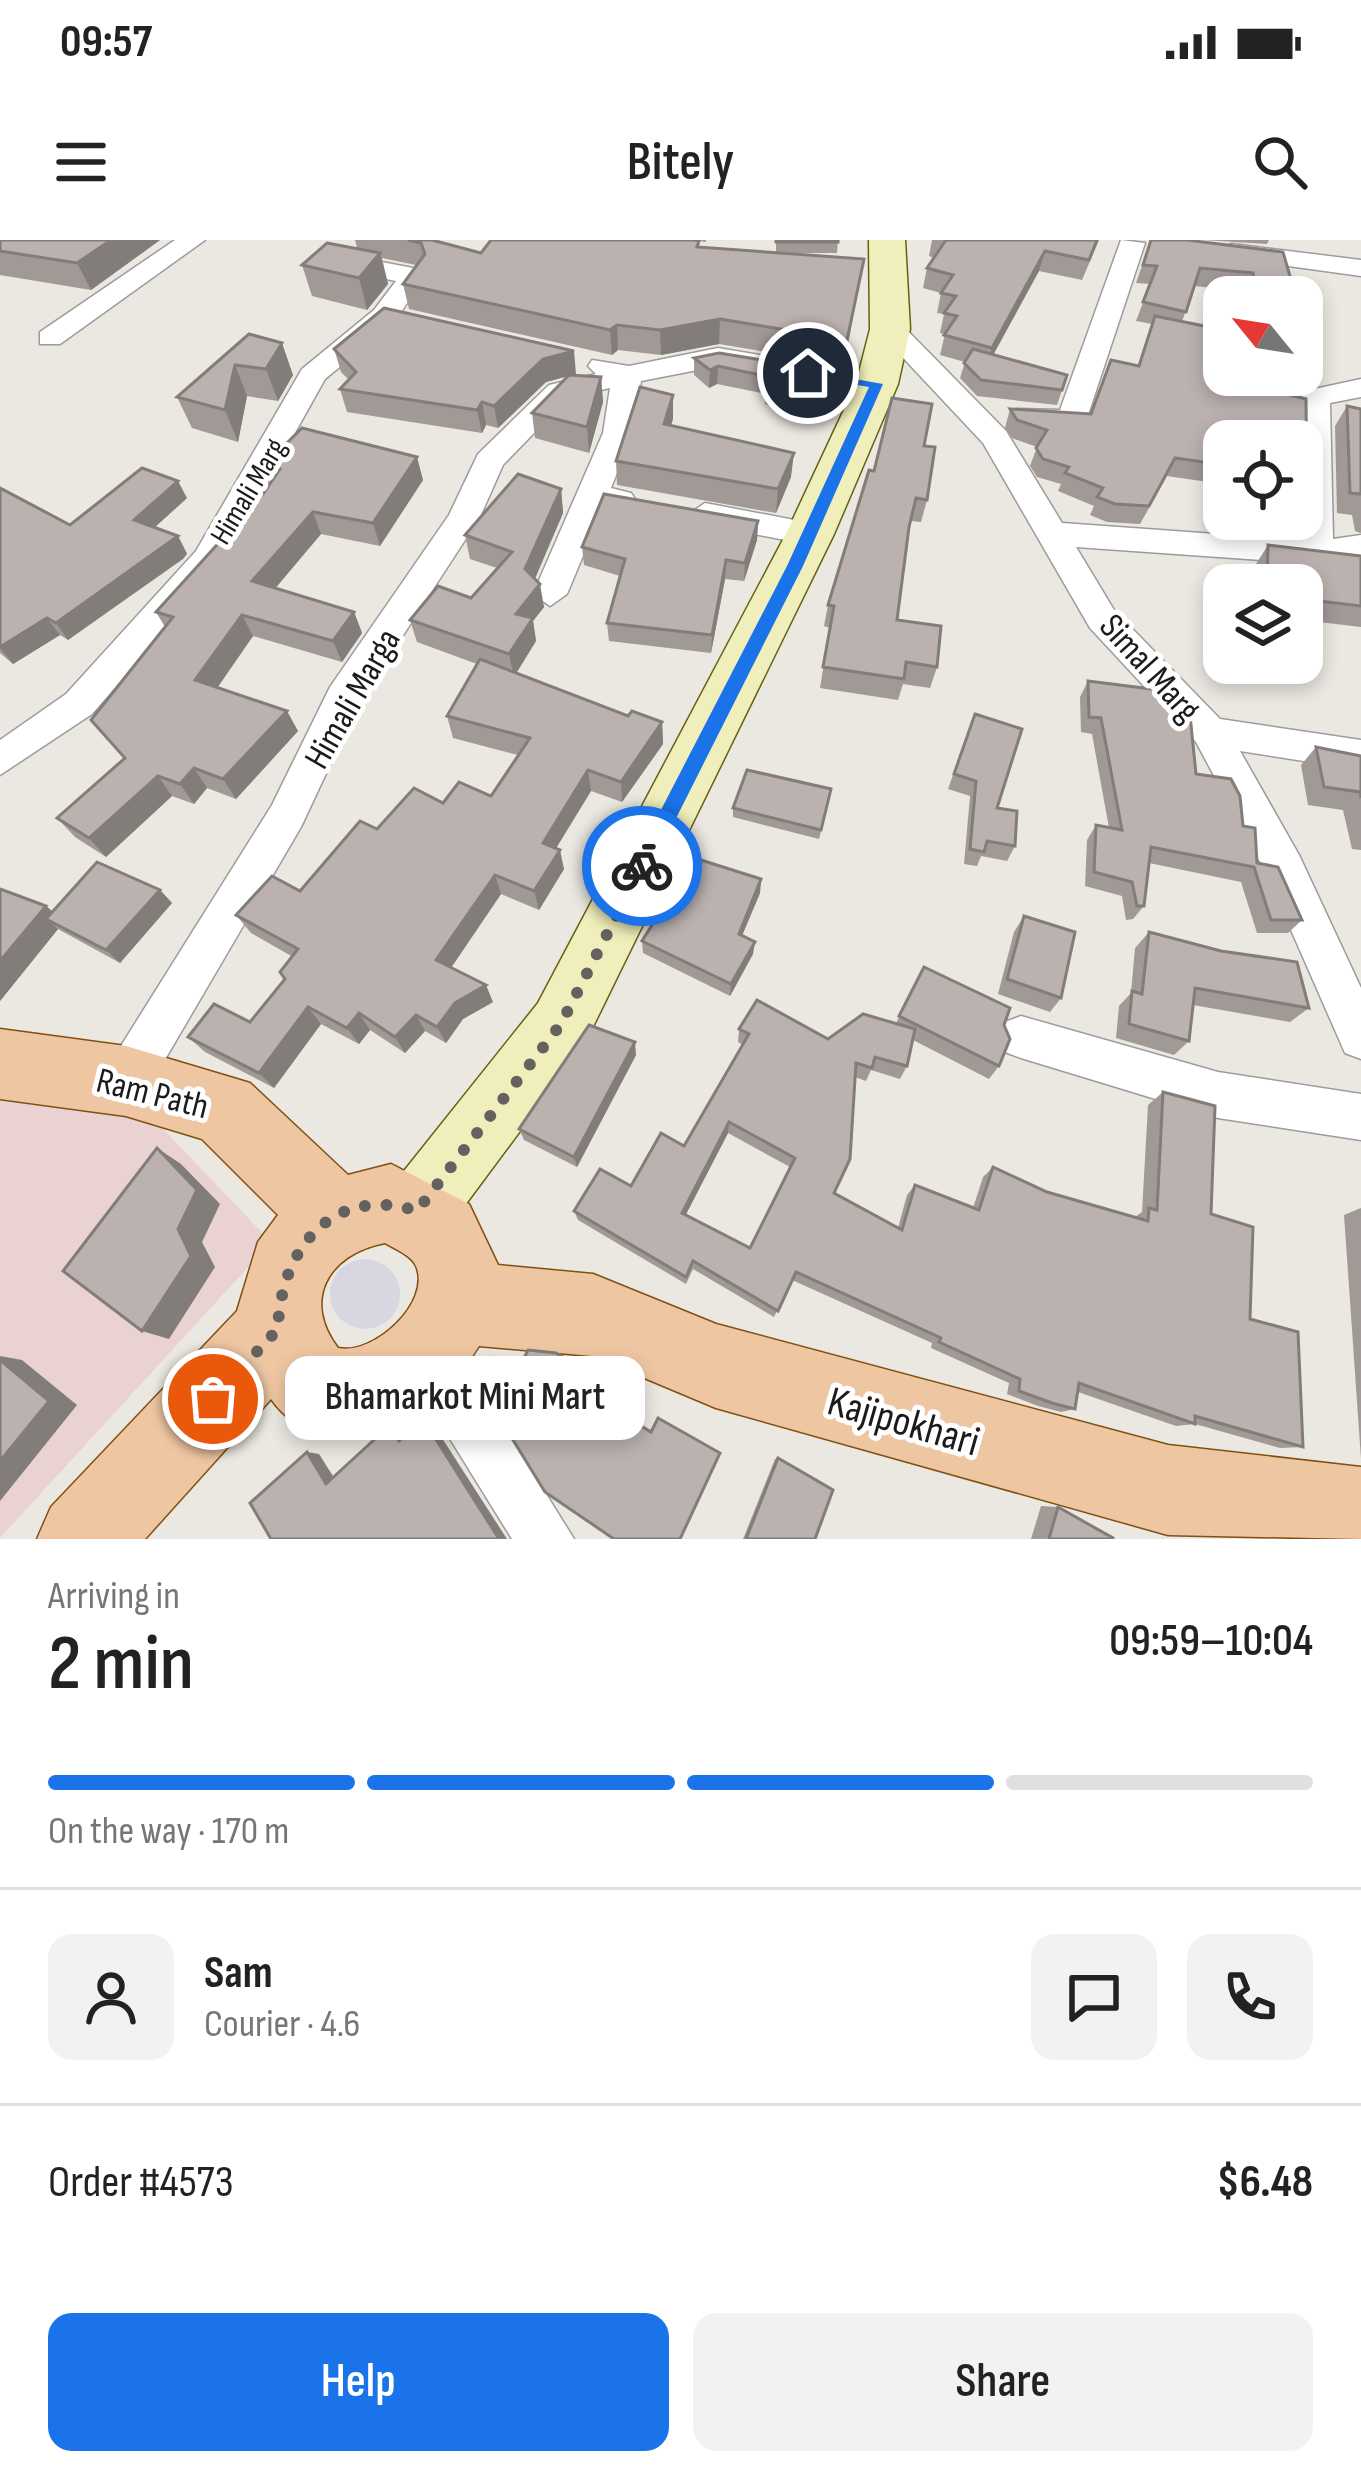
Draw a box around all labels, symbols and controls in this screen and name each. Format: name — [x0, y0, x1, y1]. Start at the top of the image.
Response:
text: 09:57 — [60, 15, 152, 70]
icon: menu — [48, 129, 114, 195]
icon: search — [1247, 129, 1313, 195]
text: Bitely — [627, 130, 734, 195]
north arrow — [1203, 276, 1323, 396]
map controls — [1203, 276, 1323, 684]
pin — [757, 322, 859, 424]
icon: home — [775, 340, 841, 406]
button: locate — [1203, 420, 1323, 540]
street label: Himali Marg — [203, 432, 295, 551]
button: layers — [1203, 564, 1323, 684]
street label: Simal Marg — [1090, 606, 1209, 732]
street label: Himali Marga — [296, 622, 410, 777]
courier — [582, 806, 702, 926]
icon: bike — [609, 833, 675, 899]
street label: Ram Path — [92, 1060, 213, 1129]
pin — [162, 1348, 264, 1450]
callout: Bhamarkot Mini Mart — [285, 1357, 645, 1441]
icon: bag — [180, 1366, 246, 1432]
text: Bhamarkot Mini Mart — [325, 1374, 605, 1421]
street label: Kajipokhari — [822, 1377, 985, 1468]
text: Arriving in — [48, 1573, 180, 1620]
text: 09:59–10:04 — [1109, 1614, 1313, 1669]
text: 2 min — [48, 1618, 194, 1711]
text: On the way · 170 m — [48, 1808, 289, 1855]
button: person — [48, 1934, 174, 2060]
button: chat — [1031, 1934, 1157, 2060]
button: phone — [1187, 1934, 1313, 2060]
text: Sam — [204, 1946, 273, 2001]
text: Courier · 4.6 — [204, 2001, 360, 2048]
text: Order #4573 — [48, 2155, 234, 2210]
text: $6.48 — [1217, 2155, 1313, 2210]
button: Help — [48, 2313, 669, 2451]
button: Share — [693, 2313, 1313, 2451]

